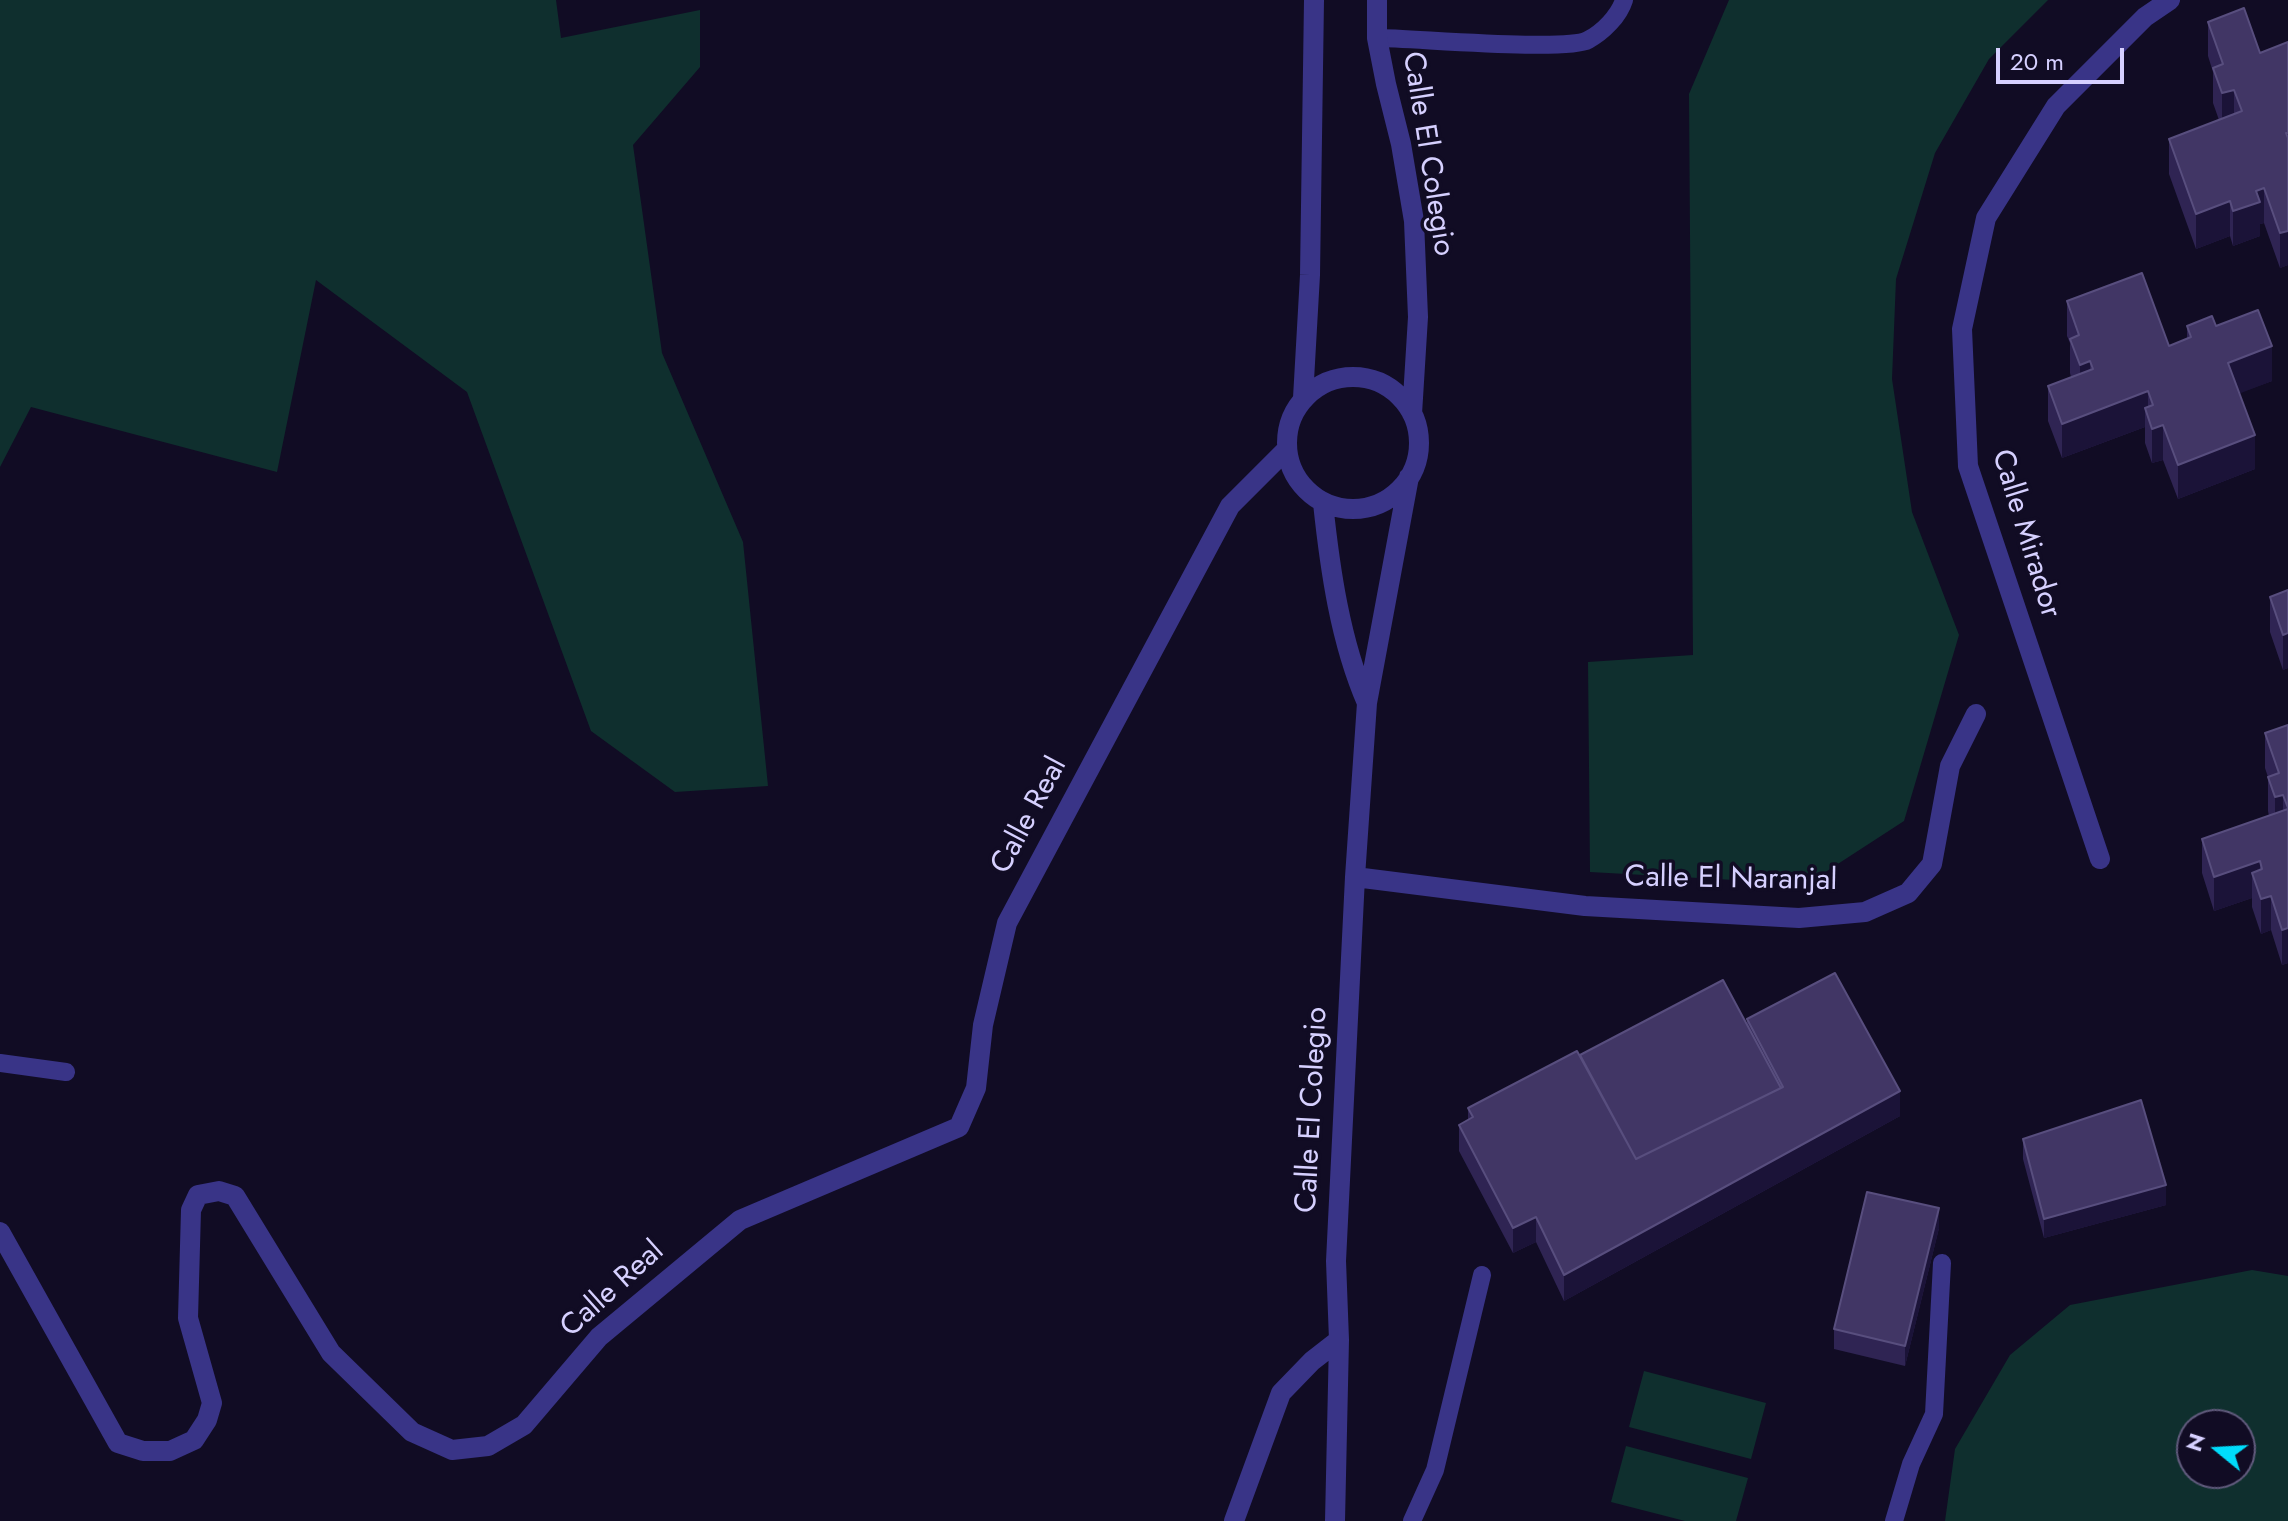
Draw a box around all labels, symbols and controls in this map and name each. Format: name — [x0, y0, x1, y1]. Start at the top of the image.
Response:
scale bar — [2000, 32, 2128, 82]
text: 20 m — [2010, 44, 2064, 79]
street label: Calle El Colegio — [1393, 49, 1461, 259]
street label: Calle Mirador — [1982, 446, 2068, 622]
street label: Calle Real — [984, 752, 1076, 880]
street label: Calle El Naranjal — [1624, 860, 1838, 900]
street label: Calle El Colegio — [1290, 1006, 1336, 1214]
street label: Calle Real — [554, 1234, 672, 1346]
north arrow — [2176, 1409, 2256, 1489]
text: N — [2177, 1429, 2213, 1455]

